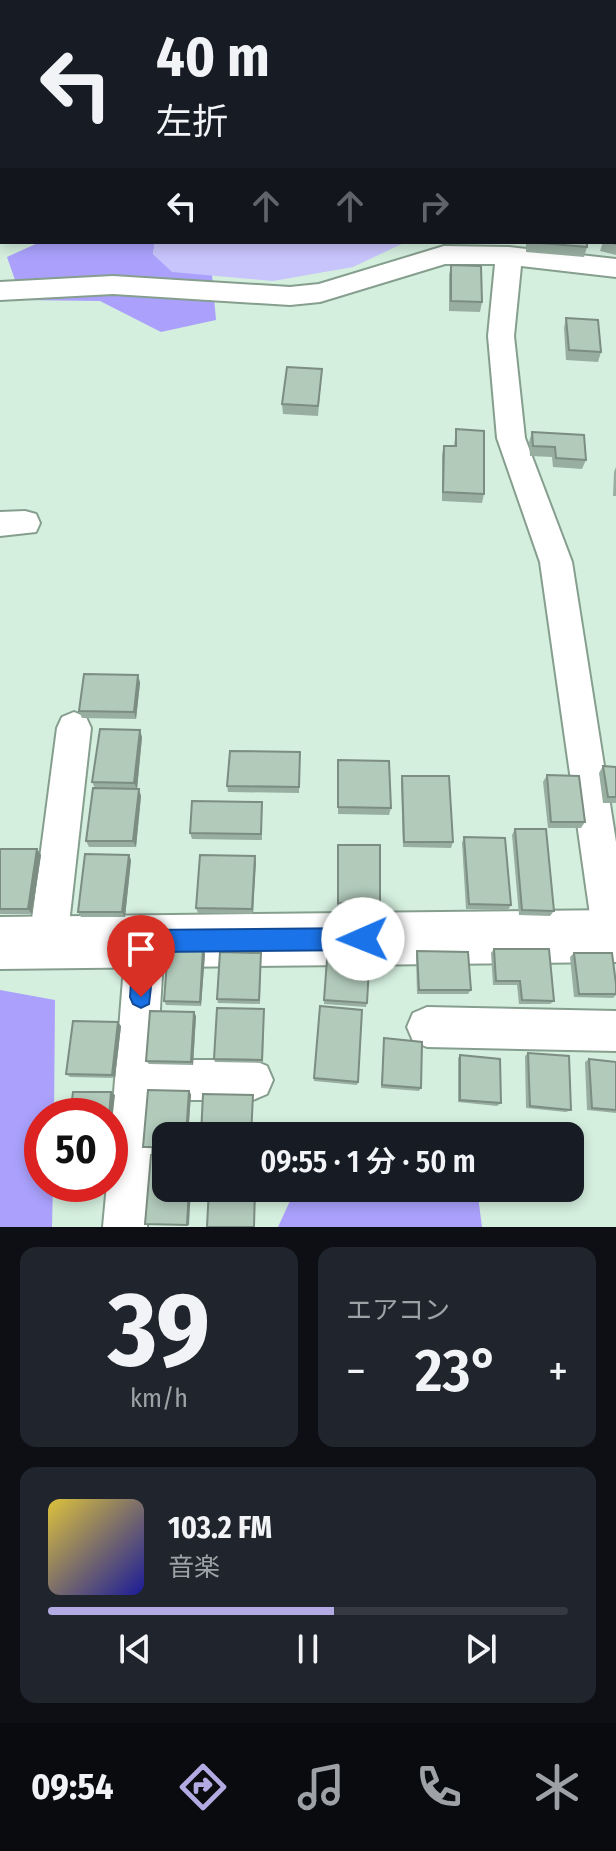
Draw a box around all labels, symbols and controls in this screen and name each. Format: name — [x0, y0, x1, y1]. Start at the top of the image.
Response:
text: 40 m — [156, 24, 270, 91]
icon: left — [24, 32, 128, 136]
text: 左折 — [156, 100, 228, 144]
icon: left — [160, 184, 204, 228]
icon: ahead — [244, 184, 288, 228]
icon: ahead — [328, 184, 372, 228]
icon: right — [412, 184, 456, 228]
position arrow — [321, 897, 405, 981]
pin — [107, 915, 175, 997]
icon: arrive — [119, 927, 163, 971]
speed limit sign: 50 — [24, 1098, 128, 1202]
text: 09:55 · 1 分 · 50 m — [260, 1144, 476, 1180]
text: 39 — [108, 1268, 210, 1393]
text: エアコン — [346, 1295, 450, 1326]
text: 23° — [415, 1335, 499, 1407]
text: − — [346, 1345, 366, 1398]
text: + — [548, 1345, 568, 1398]
text: km/h — [130, 1383, 188, 1414]
text: 103.2 FM — [168, 1510, 272, 1546]
text: 音楽 — [168, 1552, 220, 1583]
icon: previous — [113, 1627, 157, 1671]
icon: pause — [286, 1627, 330, 1671]
icon: next — [459, 1627, 503, 1671]
icon: directions — [175, 1759, 231, 1815]
icon: music — [293, 1759, 349, 1815]
icon: phone — [411, 1759, 467, 1815]
icon: climate — [529, 1759, 585, 1815]
text: 09:54 — [31, 1765, 114, 1809]

